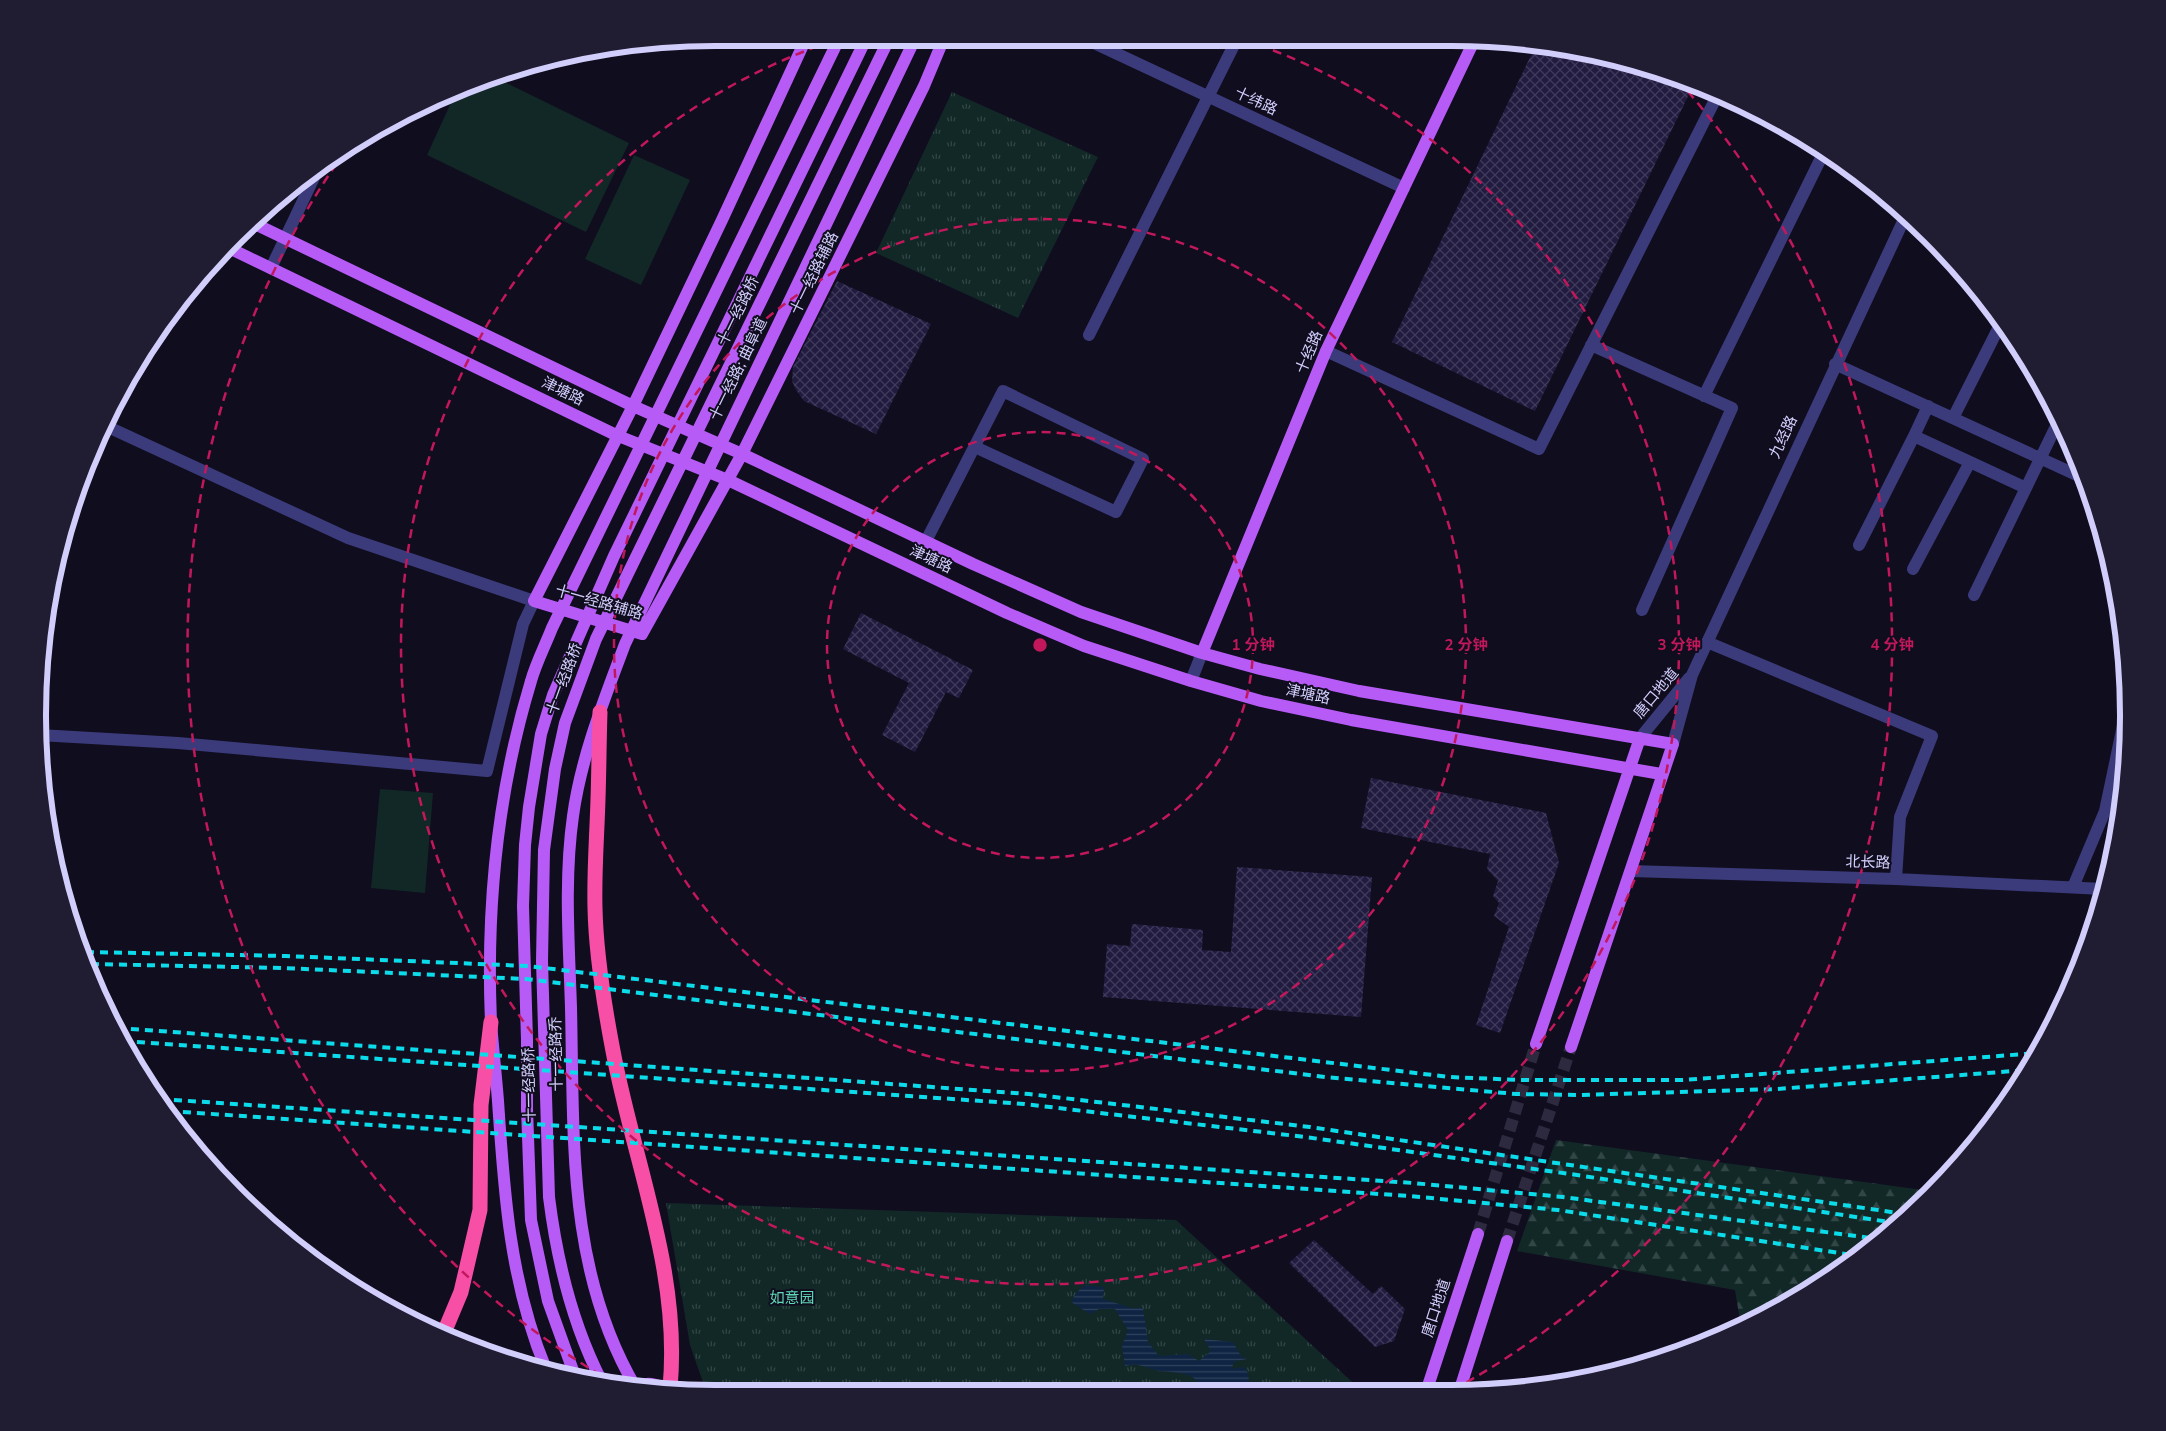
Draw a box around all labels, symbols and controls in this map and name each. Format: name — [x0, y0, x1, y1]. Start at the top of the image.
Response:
street label: 十纬路 — [1231, 82, 1281, 120]
street label: 十一经路辅路 — [785, 228, 843, 318]
street label: 十一经路桥 — [713, 273, 763, 349]
street label: 十一经路; 曲阜道 — [704, 314, 772, 424]
street label: 十经路 — [1291, 327, 1327, 377]
street label: 津塘路 — [538, 372, 588, 410]
street label: 九经路 — [1764, 412, 1802, 462]
street label: 津塘路 — [906, 540, 956, 578]
street label: 十一经路辅路 — [553, 580, 645, 624]
text: 1 分钟 — [1231, 635, 1275, 655]
text: 2 分钟 — [1444, 635, 1488, 655]
text: 3 分钟 — [1657, 635, 1701, 655]
text: 4 分钟 — [1870, 635, 1914, 655]
centre of rings — [1031, 636, 1049, 654]
street label: 十一经路桥 — [542, 640, 586, 718]
street label: 唐口地道 — [1629, 664, 1683, 722]
street label: 津塘路 — [1284, 680, 1332, 708]
street label: 北长路 — [1845, 851, 1891, 873]
street label: 十一经路乔 — [545, 1016, 567, 1092]
street label: 十一经路桥 — [518, 1047, 540, 1123]
street label: 唐口地道 — [1417, 1276, 1455, 1340]
park label: 如意园 — [769, 1288, 815, 1308]

